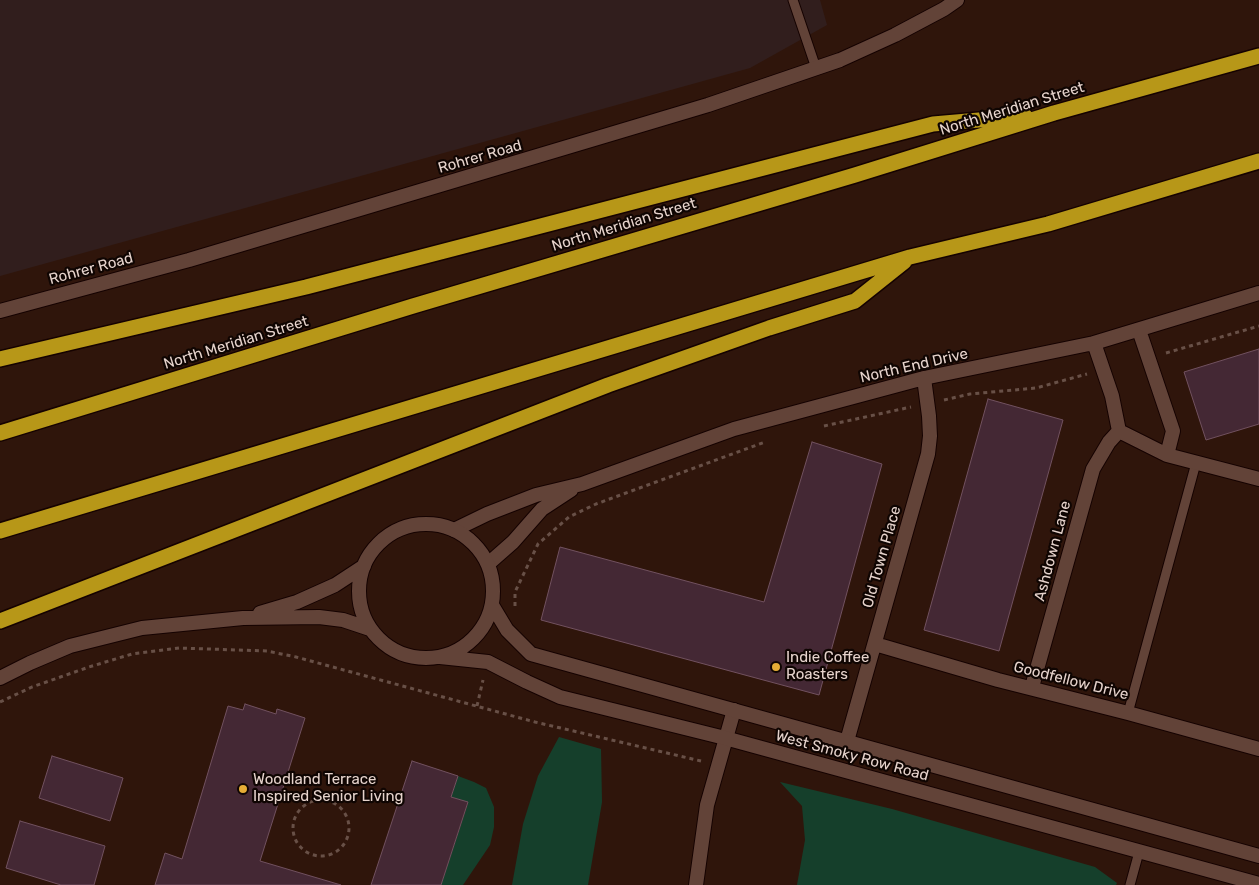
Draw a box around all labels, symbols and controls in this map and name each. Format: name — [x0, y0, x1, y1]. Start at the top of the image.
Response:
street label: North Meridian Street — [938, 78, 1086, 140]
street label: Rohrer Road — [436, 136, 524, 178]
street label: North Meridian Street — [550, 194, 698, 256]
street label: Rohrer Road — [47, 249, 135, 289]
street label: North Meridian Street — [162, 312, 310, 374]
street label: North End Drive — [858, 345, 970, 387]
street label: Ashdown Lane — [1031, 499, 1075, 603]
street label: Old Town Place — [859, 504, 905, 610]
place label: Indie Coffee Roasters — [786, 649, 869, 684]
street label: Goodfellow Drive — [1012, 658, 1130, 704]
marker: Indie Coffee Roasters — [770, 661, 782, 673]
street label: West Smoky Row Road — [774, 727, 930, 785]
place label: Woodland Terrace Inspired Senior Living — [253, 771, 403, 806]
marker: Woodland Terrace Inspired Senior Living — [237, 783, 249, 795]

